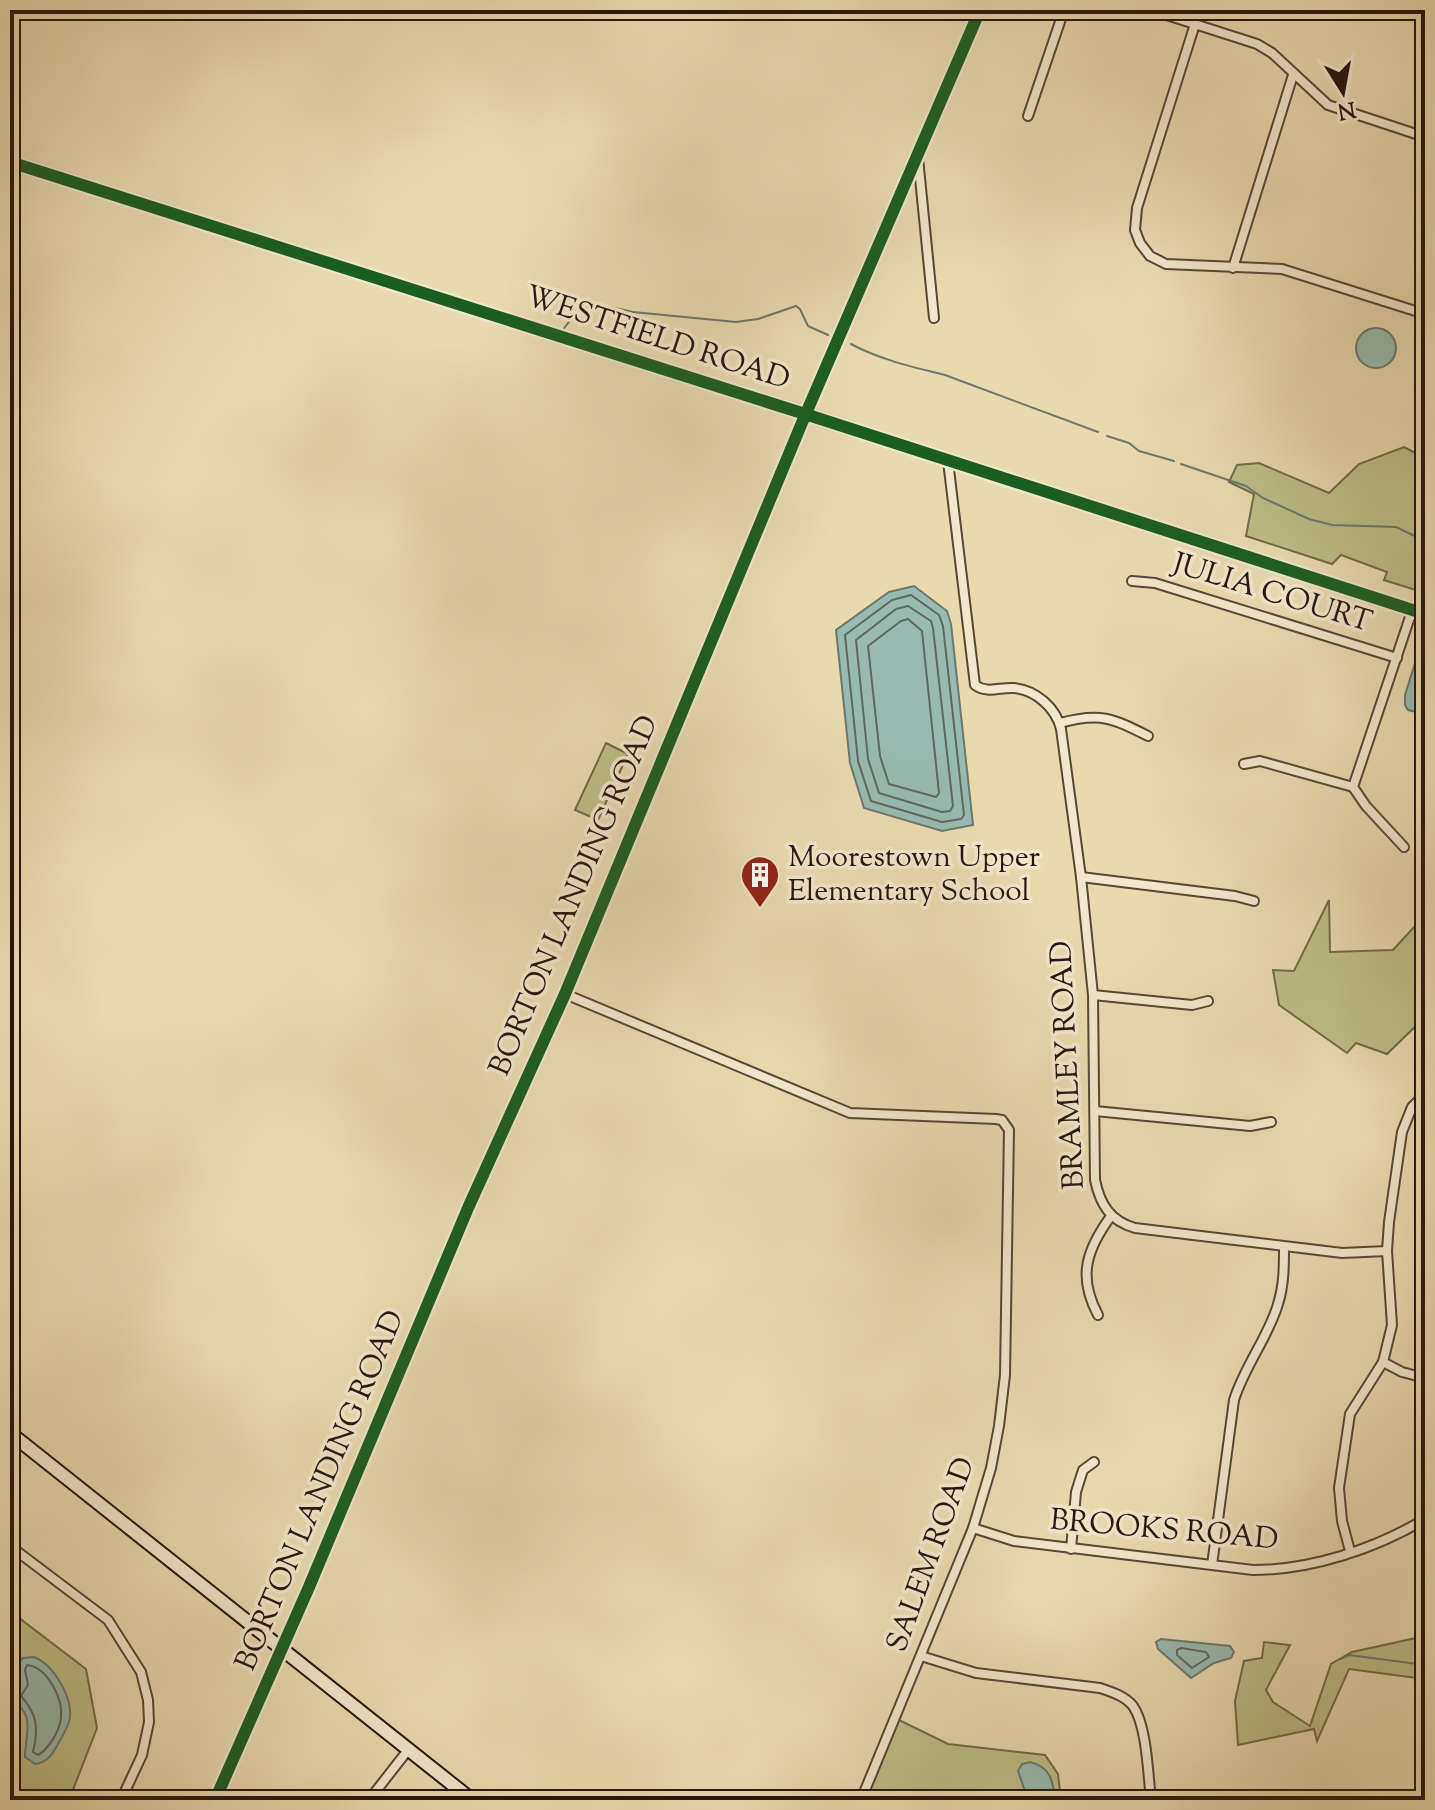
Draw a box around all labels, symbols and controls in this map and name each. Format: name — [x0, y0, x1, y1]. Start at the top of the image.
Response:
north arrow — [1303, 52, 1383, 132]
text: N — [1334, 91, 1358, 126]
street label: WESTFIELD ROAD — [519, 276, 795, 402]
street label: JULIA COURT — [1165, 543, 1377, 645]
street label: BORTON LANDING ROAD — [479, 709, 671, 1083]
place label: Moorestown Upper Elementary School — [788, 837, 1040, 914]
building icon: Moorestown Upper Elementary School — [739, 854, 781, 909]
street label: BRAMLEY ROAD — [1041, 939, 1097, 1191]
street label: BORTON LANDING ROAD — [225, 1304, 417, 1678]
street label: SALEM ROAD — [877, 1452, 987, 1658]
street label: BROOKS ROAD — [1048, 1500, 1280, 1562]

